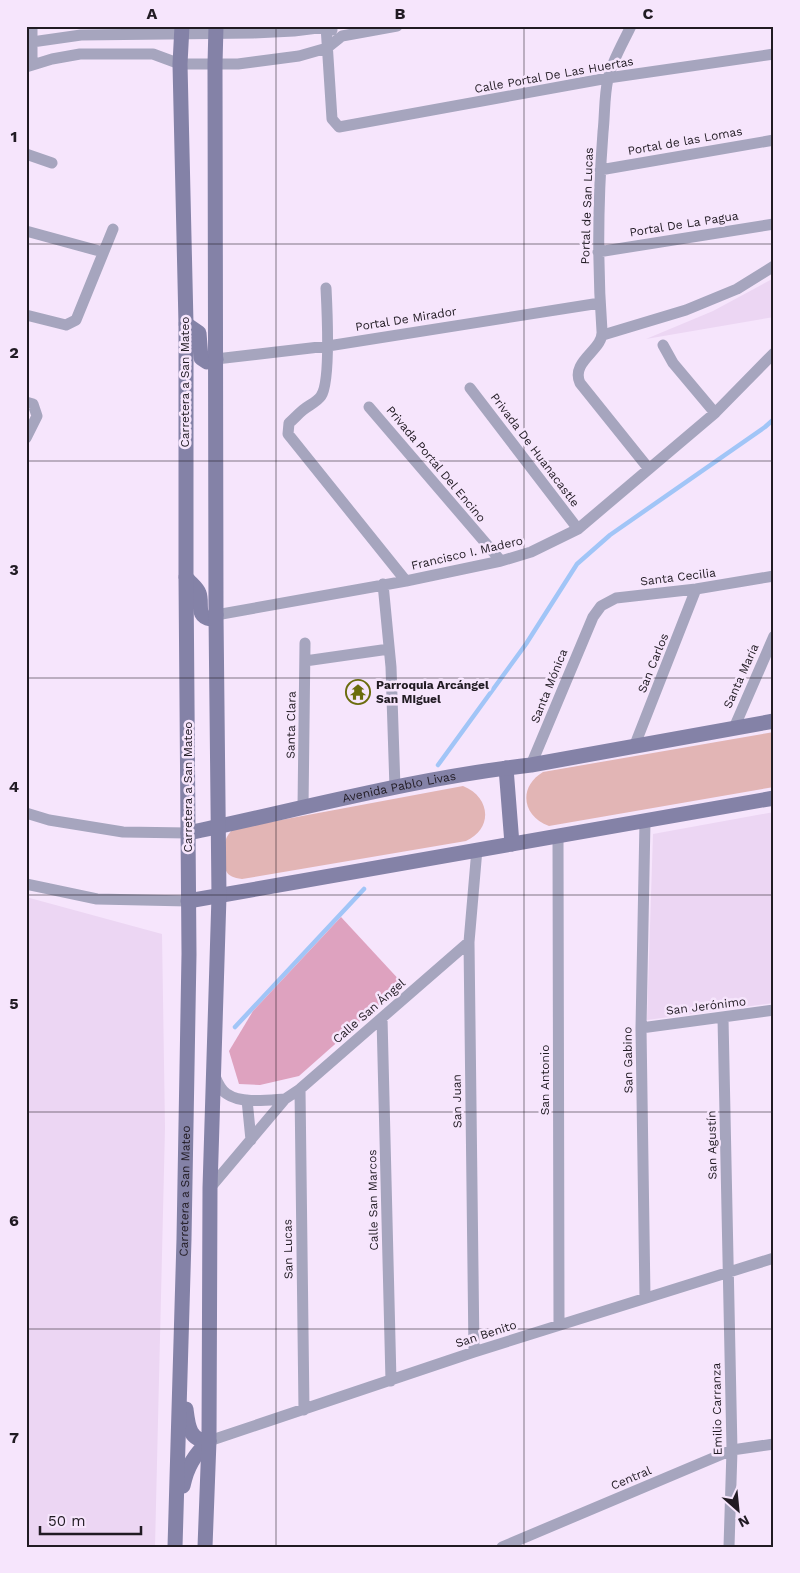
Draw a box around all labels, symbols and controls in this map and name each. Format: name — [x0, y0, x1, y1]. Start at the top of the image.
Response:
text: A — [147, 4, 158, 23]
text: B — [395, 4, 406, 23]
text: C — [643, 4, 654, 23]
street label: Calle Portal De Las Huertas — [473, 54, 635, 96]
street label: Portal de las Lomas — [627, 124, 743, 158]
text: 1 — [11, 127, 17, 146]
street label: Portal de San Lucas — [578, 147, 596, 265]
street label: Portal De La Pagua — [628, 208, 740, 240]
street label: Portal De Mirador — [354, 304, 458, 334]
street label: Carretera a San Mateo — [178, 316, 192, 448]
text: 2 — [9, 343, 19, 362]
street label: Privada De Huanacastle — [488, 390, 582, 510]
street label: Privada Portal Del Encino — [383, 403, 489, 525]
street label: Francisco I. Madero — [410, 533, 524, 573]
text: 3 — [9, 560, 19, 579]
street label: Santa Cecilia — [639, 565, 717, 589]
street label: San Carlos — [635, 631, 671, 695]
street label: Santa María — [721, 641, 762, 710]
street label: Santa Mónica — [528, 647, 570, 725]
place label: Parroquia Arcángel San Miguel — [376, 678, 489, 706]
temple icon: Parroquia Arcángel San Miguel — [345, 679, 371, 705]
street label: Santa Clara — [283, 691, 299, 759]
street label: Carretera a San Mateo — [181, 721, 195, 853]
street label: Avenida Pablo Livas — [341, 769, 457, 805]
text: 4 — [9, 777, 19, 796]
street label: Calle San Ángel — [330, 976, 408, 1046]
text: 5 — [9, 994, 19, 1013]
street label: San Jerónimo — [665, 994, 747, 1018]
street label: San Gabino — [620, 1027, 636, 1093]
street label: San Antonio — [538, 1045, 552, 1115]
street label: San Juan — [450, 1074, 464, 1128]
street label: San Agustín — [704, 1110, 720, 1180]
street label: Carretera a San Mateo — [176, 1125, 193, 1257]
street label: Calle San Marcos — [365, 1149, 381, 1251]
text: 6 — [9, 1211, 19, 1230]
street label: San Lucas — [280, 1219, 296, 1279]
street label: San Benito — [454, 1318, 518, 1350]
street label: Emilio Carranza — [709, 1362, 725, 1455]
text: 7 — [9, 1428, 19, 1447]
street label: Central — [609, 1463, 654, 1493]
north arrow — [712, 1486, 762, 1536]
scale bar — [40, 1503, 141, 1535]
text: 50 m — [48, 1512, 85, 1530]
text: N — [736, 1512, 752, 1531]

